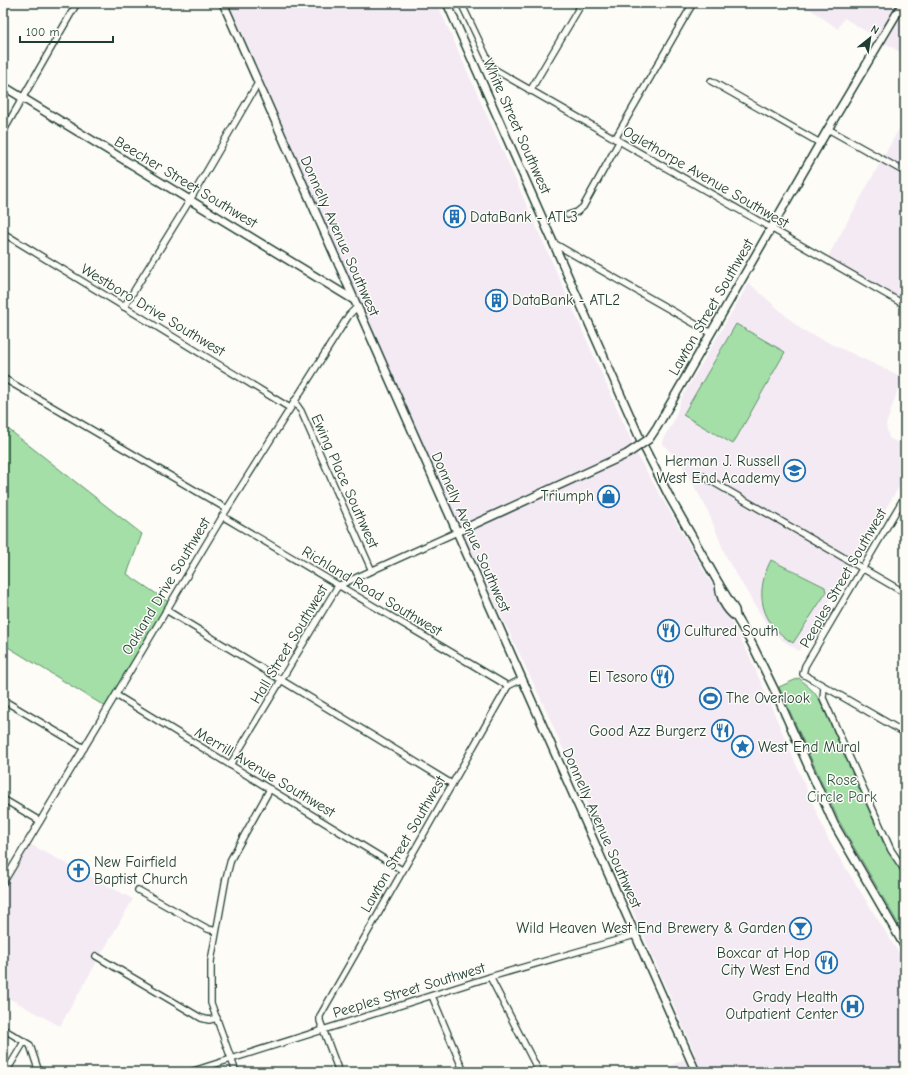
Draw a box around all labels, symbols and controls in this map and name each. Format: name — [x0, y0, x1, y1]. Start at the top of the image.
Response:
scale bar — [20, 18, 113, 44]
north arrow — [850, 18, 890, 58]
text: N — [868, 22, 881, 37]
text: 100 m — [26, 25, 59, 39]
street label: White Street Southwest — [479, 55, 555, 197]
street label: Oglethorpe Avenue Southwest — [620, 122, 793, 232]
street label: Beecher Street Southwest — [111, 132, 261, 232]
street label: Donnelly Avenue Southwest — [297, 153, 384, 320]
building icon: DataBank - ATL3 — [441, 204, 467, 230]
place label: DataBank - ATL3 — [470, 208, 578, 226]
street label: Lawton Street Southwest — [665, 235, 758, 378]
street label: Westboro Drive Southwest — [78, 260, 229, 361]
building icon: DataBank - ATL2 — [484, 287, 510, 313]
place label: DataBank - ATL2 — [512, 291, 620, 309]
street label: Ewing Place Southwest — [307, 411, 383, 551]
street label: Donnelly Avenue Southwest — [428, 449, 515, 616]
place label: Herman J. Russell West End Academy — [656, 452, 780, 487]
school or university icon: Herman J. Russell West End Academy — [782, 457, 808, 483]
shop icon: Triumph — [596, 483, 622, 509]
place label: Triumph — [541, 487, 594, 505]
street label: Peeples Street Southwest — [796, 504, 891, 651]
street label: Oakland Drive Southwest — [118, 513, 215, 658]
street label: Richland Road Southwest — [299, 542, 446, 640]
street label: Hall Street Southwest — [246, 581, 332, 707]
restaurant icon: Cultured South — [655, 618, 681, 644]
place label: Cultured South — [684, 622, 778, 640]
restaurant icon: El Tesoro — [650, 664, 676, 690]
place label: El Tesoro — [589, 668, 648, 686]
sports icon: The Overlook — [697, 685, 723, 711]
place label: The Overlook — [726, 689, 811, 707]
restaurant icon: Good Azz Burgerz — [709, 718, 735, 744]
place label: Good Azz Burgerz — [589, 722, 706, 740]
street label: Merrill Avenue Southwest — [192, 723, 339, 821]
place icon: West End Mural — [730, 734, 756, 760]
place label: West End Mural — [758, 738, 860, 756]
street label: Donnelly Avenue Southwest — [559, 745, 646, 912]
park label: Rose Circle Park — [807, 771, 878, 806]
street label: Lawton Street Southwest — [357, 772, 450, 915]
place label: New Fairfield Baptist Church — [94, 853, 188, 888]
church icon: New Fairfield Baptist Church — [66, 858, 92, 884]
bar icon: Wild Heaven West End Brewery & Garden — [788, 915, 814, 941]
place label: Wild Heaven West End Brewery & Garden — [516, 919, 786, 937]
place label: Boxcar at Hop City West End — [717, 944, 810, 979]
restaurant icon: Boxcar at Hop City West End — [813, 949, 839, 975]
street label: Peeples Street Southwest — [331, 958, 488, 1022]
place label: Grady Health Outpatient Center — [726, 988, 838, 1023]
hospital icon: Grady Health Outpatient Center — [840, 993, 866, 1019]

